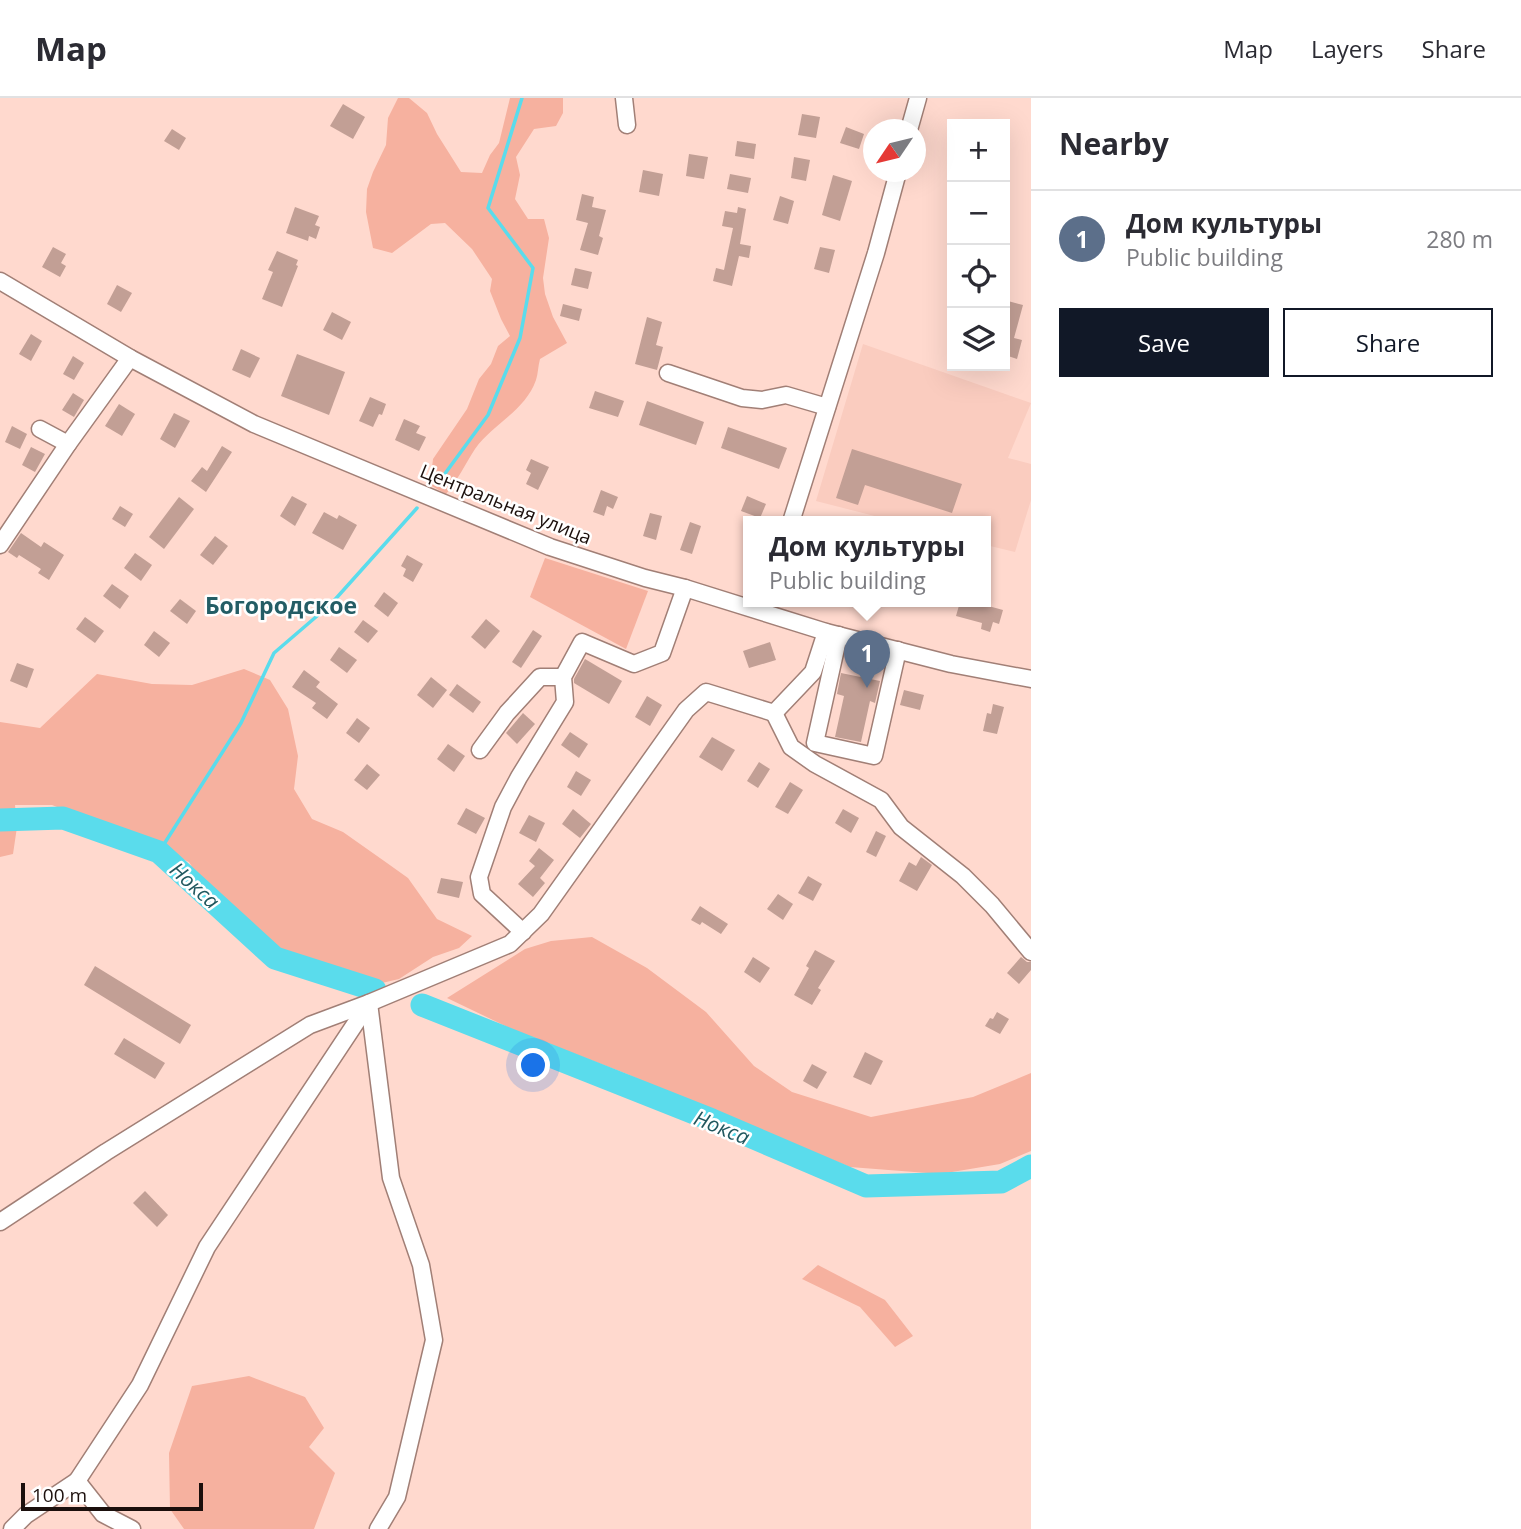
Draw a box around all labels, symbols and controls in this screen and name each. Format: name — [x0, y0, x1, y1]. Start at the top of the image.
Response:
text: Map — [35, 26, 107, 71]
text: Map — [1223, 32, 1273, 65]
text: Layers — [1311, 32, 1384, 65]
text: Share — [1422, 32, 1486, 65]
north arrow — [863, 119, 926, 182]
map controls — [947, 119, 1010, 371]
button: + — [947, 119, 1010, 182]
text: Nearby — [1059, 123, 1169, 164]
button: − — [947, 182, 1010, 245]
text: Дом культуры — [1126, 205, 1322, 241]
text: 1 — [1075, 223, 1089, 255]
text: 280 m — [1426, 223, 1493, 255]
text: Public building — [1126, 241, 1283, 273]
button: locate — [947, 245, 1010, 308]
button: layers — [947, 308, 1010, 371]
button: Save — [1059, 308, 1269, 377]
button: Share — [1283, 308, 1493, 377]
street label: Центральная улица — [416, 458, 596, 550]
popup — [743, 516, 991, 607]
text: Дом культуры — [769, 528, 965, 564]
text: Public building — [769, 564, 926, 596]
district label: Богородское — [205, 589, 357, 621]
pin: 1 — [844, 630, 890, 688]
water label: Нокса — [164, 855, 226, 915]
your location — [516, 1048, 550, 1082]
water label: Нокса — [690, 1103, 754, 1151]
scale bar — [21, 1480, 203, 1512]
text: 100 m — [32, 1482, 87, 1508]

